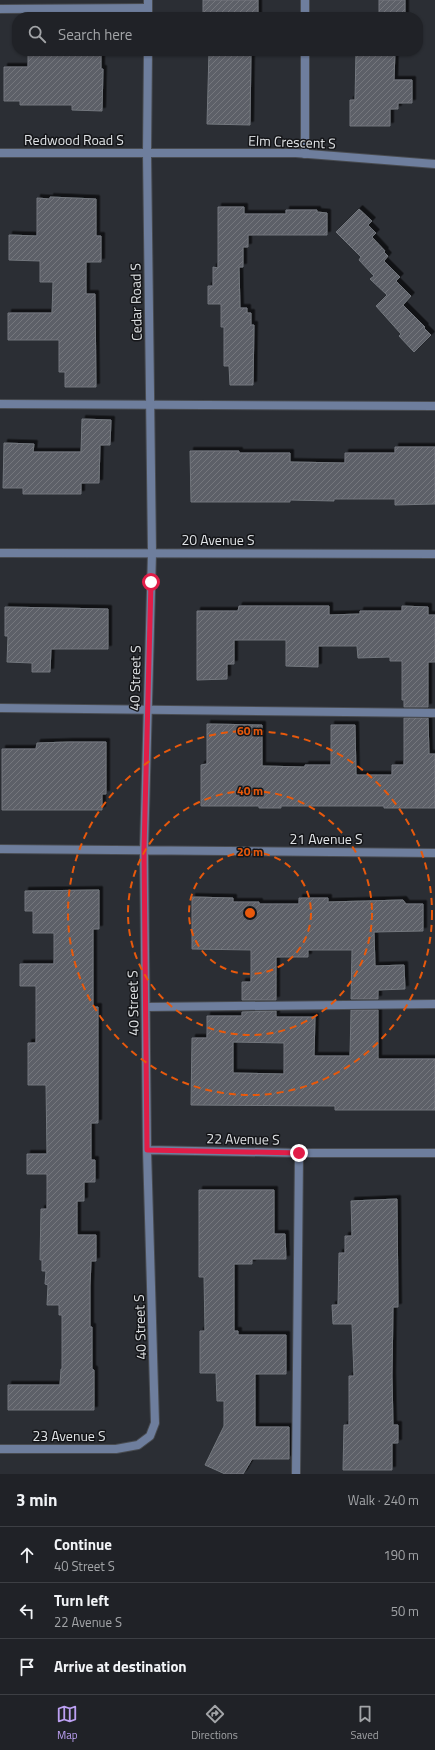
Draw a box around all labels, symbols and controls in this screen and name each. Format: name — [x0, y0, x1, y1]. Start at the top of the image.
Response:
search box — [12, 12, 423, 56]
icon: search — [26, 23, 48, 45]
text: Search here — [58, 23, 132, 46]
street label: Redwood Road S — [24, 129, 124, 150]
street label: Elm Crescent S — [248, 129, 336, 154]
street label: Cedar Road S — [124, 263, 147, 341]
street label: 20 Avenue S — [181, 529, 255, 550]
route start — [142, 573, 160, 591]
street label: 40 Street S — [123, 645, 146, 711]
text: 60 m — [237, 721, 263, 740]
text: 40 m — [237, 781, 263, 800]
street label: 21 Avenue S — [289, 828, 363, 849]
text: 20 m — [237, 842, 263, 861]
centre of rings — [243, 906, 257, 920]
street label: 40 Street S — [121, 970, 144, 1036]
street label: 22 Avenue S — [206, 1127, 280, 1150]
route end — [290, 1144, 308, 1162]
street label: 40 Street S — [128, 1294, 151, 1360]
street label: 23 Avenue S — [32, 1425, 106, 1446]
text: 3 min — [16, 1487, 57, 1513]
text: Walk · 240 m — [348, 1490, 419, 1510]
text: Continue — [54, 1533, 112, 1556]
icon: ahead — [16, 1544, 38, 1566]
text: 190 m — [383, 1545, 419, 1565]
text: 40 Street S — [54, 1556, 115, 1576]
text: Turn left — [54, 1589, 109, 1612]
icon: left — [16, 1600, 38, 1622]
text: 50 m — [391, 1601, 419, 1621]
text: 22 Avenue S — [54, 1612, 122, 1632]
text: Arrive at destination — [54, 1655, 187, 1678]
icon: arrive — [16, 1656, 38, 1678]
tab: Map — [56, 1703, 78, 1743]
tab: Directions — [191, 1703, 238, 1743]
tab: Saved — [351, 1703, 379, 1743]

